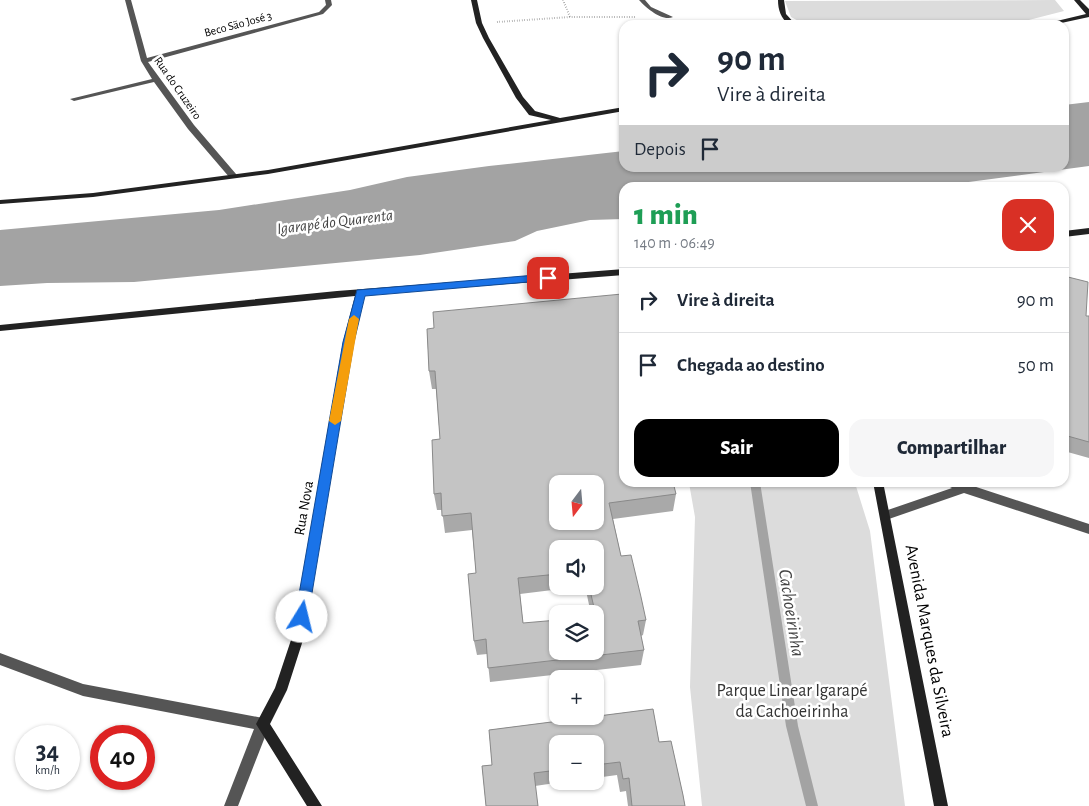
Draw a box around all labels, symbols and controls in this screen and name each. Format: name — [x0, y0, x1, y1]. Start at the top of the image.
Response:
street label: Beco São José 3 — [203, 9, 273, 39]
icon: right — [634, 40, 699, 105]
text: 90 m — [717, 42, 786, 77]
street label: Rua do Cruzeiro — [152, 55, 204, 121]
text: Vire à direita — [717, 83, 826, 105]
icon: arrive — [696, 135, 724, 163]
text: Depois — [634, 140, 686, 159]
button: close — [1002, 199, 1054, 251]
text: 1 min — [634, 200, 698, 230]
water label: Igarapé do Quarenta — [276, 207, 394, 238]
text: 140 m · 06:49 — [634, 235, 715, 251]
pin — [527, 257, 569, 299]
icon: arrive — [534, 264, 562, 292]
icon: right — [634, 286, 662, 314]
text: Vire à direita — [677, 291, 775, 310]
text: 90 m — [1017, 291, 1054, 310]
icon: arrive — [634, 351, 662, 379]
text: Chegada ao destino — [677, 356, 825, 375]
text: 50 m — [1018, 356, 1054, 375]
button: Sair — [634, 419, 839, 477]
button: Compartilhar — [849, 419, 1054, 477]
north arrow — [549, 475, 604, 530]
map controls — [549, 475, 604, 790]
street label: Rua Nova — [292, 479, 316, 536]
button: sound — [549, 540, 604, 595]
street label: Avenida Marques da Silveira — [901, 543, 957, 739]
water label: Cachoeirinha — [775, 568, 807, 658]
position arrow — [275, 590, 327, 642]
button: layers — [549, 605, 604, 660]
button: + — [549, 670, 604, 725]
park label: Parque Linear Igarapé da Cachoeirinha — [716, 682, 868, 721]
speed limit sign: 40 — [90, 725, 155, 790]
button: − — [549, 735, 604, 790]
text: 34 — [36, 739, 59, 764]
text: km/h — [35, 764, 60, 776]

